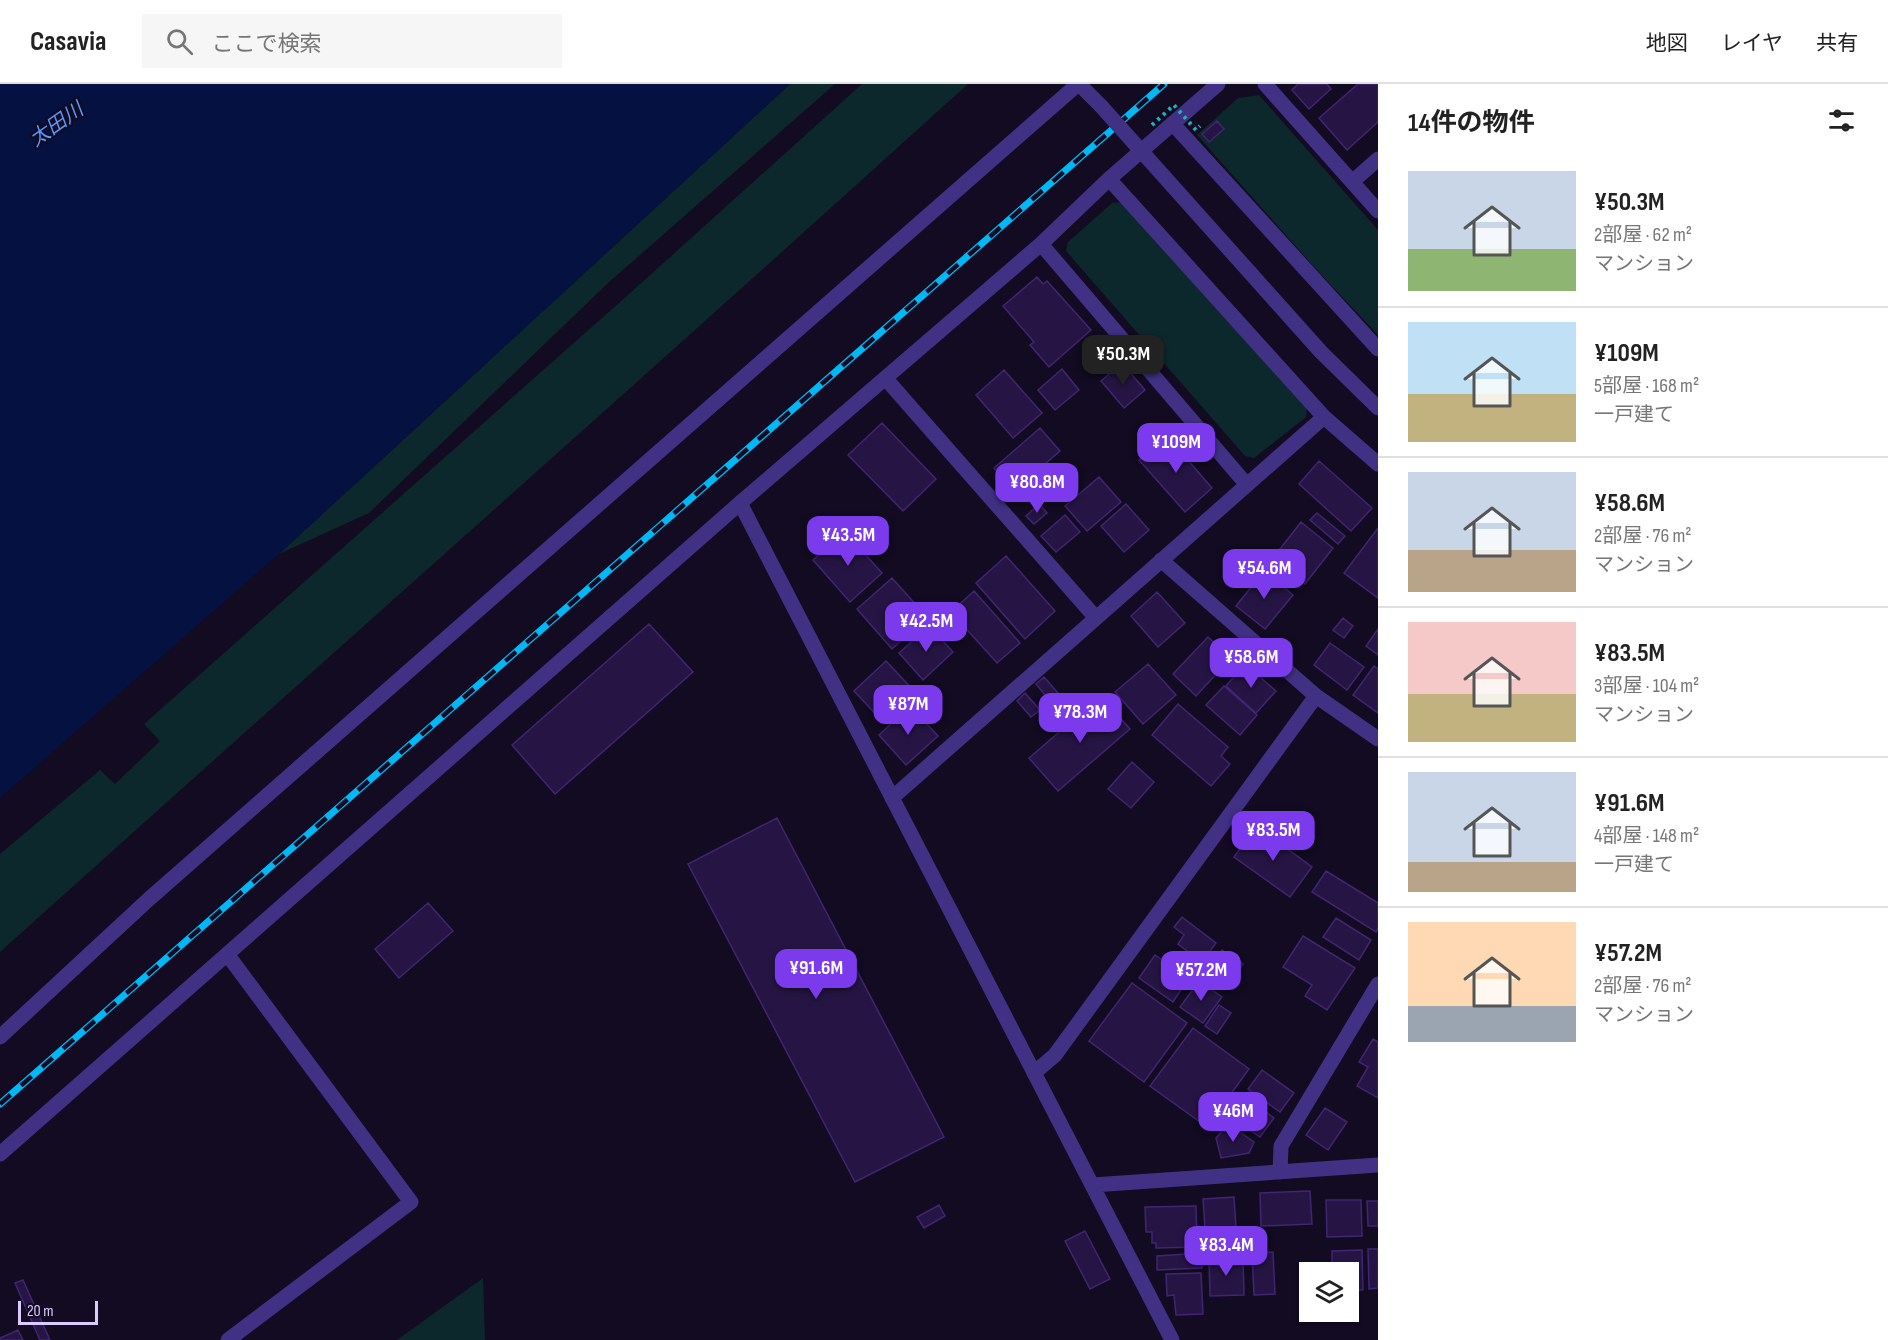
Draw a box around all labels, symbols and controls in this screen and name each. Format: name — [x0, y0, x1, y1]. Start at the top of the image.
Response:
search box — [142, 14, 562, 68]
text: Casavia — [30, 25, 106, 58]
icon: search — [163, 25, 196, 58]
text: ここで検索 — [211, 31, 321, 58]
text: 地図 — [1646, 31, 1688, 56]
text: レイヤ — [1721, 31, 1783, 56]
text: 共有 — [1816, 31, 1858, 56]
water label: 太田川 — [25, 97, 90, 152]
icon: filters — [1825, 104, 1858, 137]
text: 14件の物件 — [1408, 108, 1535, 139]
text: ¥50.3M — [1594, 187, 1665, 218]
icon: home — [1456, 195, 1528, 267]
text: 2部屋 · 62 m² — [1594, 223, 1692, 247]
text: マンション — [1594, 252, 1694, 276]
pin: ¥50.3M — [1074, 335, 1172, 386]
text: ¥109M — [1594, 338, 1659, 369]
text: ¥50.3M — [1096, 342, 1150, 366]
icon: home — [1456, 346, 1528, 418]
text: 5部屋 · 168 m² — [1594, 374, 1699, 398]
text: 一戸建て — [1594, 403, 1674, 427]
pin: ¥109M — [1134, 423, 1218, 474]
text: ¥109M — [1151, 430, 1201, 454]
pin: ¥80.8M — [988, 463, 1086, 514]
text: ¥80.8M — [1009, 470, 1065, 494]
text: ¥58.6M — [1594, 488, 1665, 519]
icon: home — [1456, 496, 1528, 568]
pin: ¥43.5M — [799, 516, 897, 567]
text: ¥43.5M — [821, 523, 875, 547]
text: 2部屋 · 76 m² — [1594, 524, 1692, 548]
pin: ¥54.6M — [1215, 549, 1313, 600]
text: マンション — [1594, 553, 1694, 577]
text: ¥54.6M — [1237, 556, 1291, 580]
pin: ¥42.5M — [877, 602, 975, 653]
text: ¥42.5M — [899, 609, 953, 633]
pin: ¥58.6M — [1202, 638, 1300, 689]
text: ¥83.5M — [1594, 638, 1665, 669]
text: ¥58.6M — [1224, 645, 1278, 669]
icon: home — [1456, 646, 1528, 718]
text: 3部屋 · 104 m² — [1594, 674, 1699, 698]
pin: ¥87M — [872, 685, 944, 736]
text: ¥87M — [888, 692, 929, 716]
pin: ¥78.3M — [1031, 693, 1129, 744]
text: ¥78.3M — [1053, 700, 1107, 724]
text: マンション — [1594, 703, 1694, 727]
text: ¥91.6M — [1594, 788, 1665, 819]
icon: home — [1456, 796, 1528, 868]
pin: ¥83.5M — [1224, 811, 1322, 862]
text: ¥83.5M — [1246, 818, 1300, 842]
text: 4部屋 · 148 m² — [1594, 824, 1699, 848]
text: 一戸建て — [1594, 853, 1674, 877]
text: ¥57.2M — [1594, 938, 1662, 969]
icon: home — [1456, 946, 1528, 1018]
pin: ¥91.6M — [767, 949, 865, 1000]
pin: ¥57.2M — [1152, 951, 1250, 1002]
text: ¥91.6M — [789, 956, 843, 980]
text: ¥57.2M — [1175, 958, 1227, 982]
text: 2部屋 · 76 m² — [1594, 974, 1692, 998]
text: マンション — [1594, 1003, 1694, 1027]
pin: ¥46M — [1197, 1092, 1269, 1143]
text: ¥46M — [1212, 1099, 1254, 1123]
pin: ¥83.4M — [1177, 1226, 1275, 1277]
text: ¥83.4M — [1198, 1233, 1254, 1257]
map controls — [1299, 1262, 1359, 1322]
button: layers — [1299, 1262, 1359, 1322]
scale bar — [18, 1298, 98, 1326]
text: 20 m — [27, 1302, 54, 1321]

